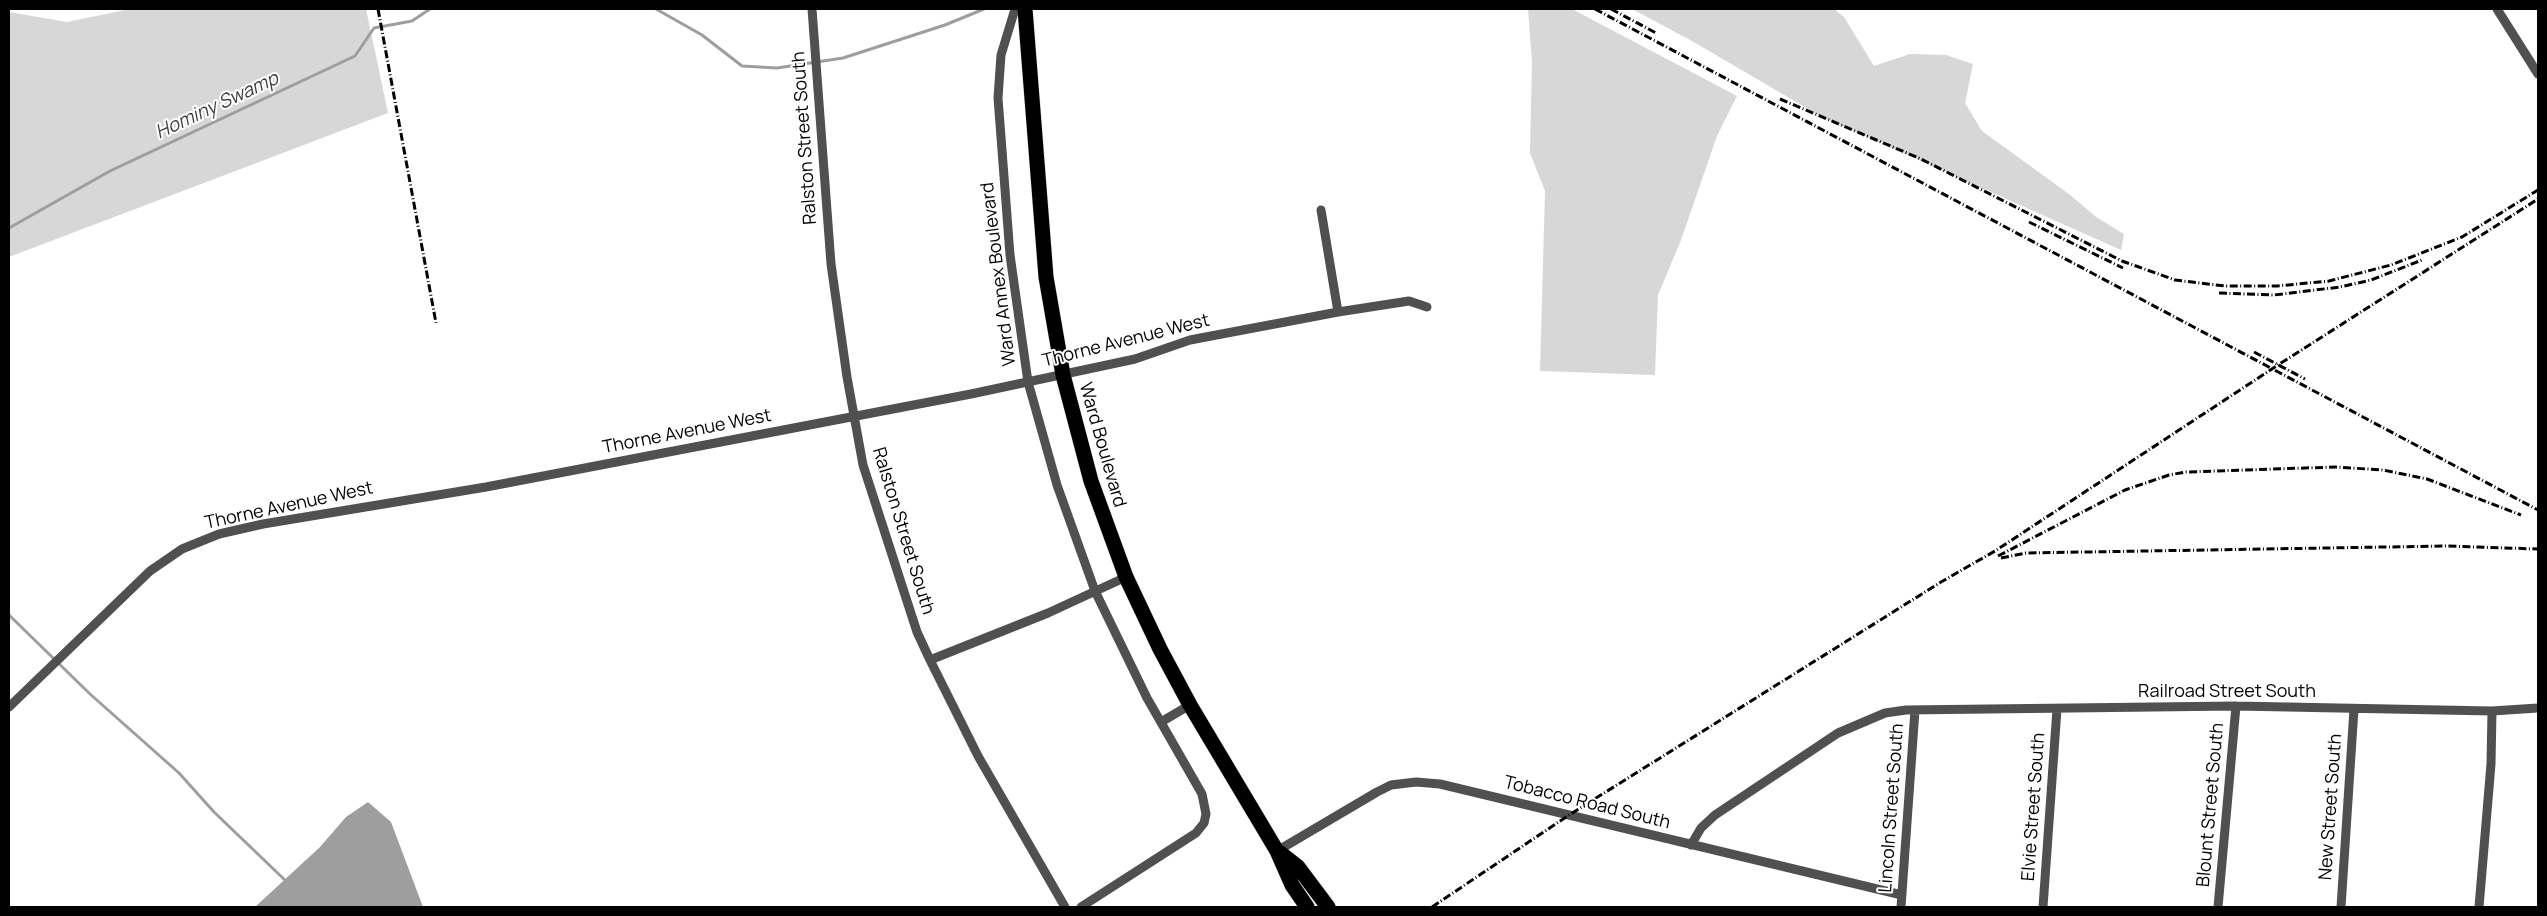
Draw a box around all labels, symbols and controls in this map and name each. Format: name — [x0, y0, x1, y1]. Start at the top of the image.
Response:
street label: Ralston Street South — [788, 51, 822, 225]
water label: Hominy Swamp — [152, 68, 282, 144]
street label: Ward Annex Boulevard — [977, 181, 1021, 367]
street label: Thorne Avenue West — [1040, 310, 1212, 372]
street label: Ward Boulevard — [1074, 380, 1130, 510]
street label: Thorne Avenue West — [601, 405, 773, 459]
street label: Ralston Street South — [867, 445, 939, 617]
street label: Thorne Avenue West — [203, 478, 375, 534]
street label: Railroad Street South — [2138, 681, 2316, 703]
street label: Blount Street South — [2193, 722, 2229, 888]
street label: Lincoln Street South — [1875, 723, 1909, 893]
street label: Elvie Street South — [2018, 732, 2050, 882]
street label: New Street South — [2315, 733, 2347, 881]
street label: Tobacco Road South — [1502, 772, 1672, 834]

